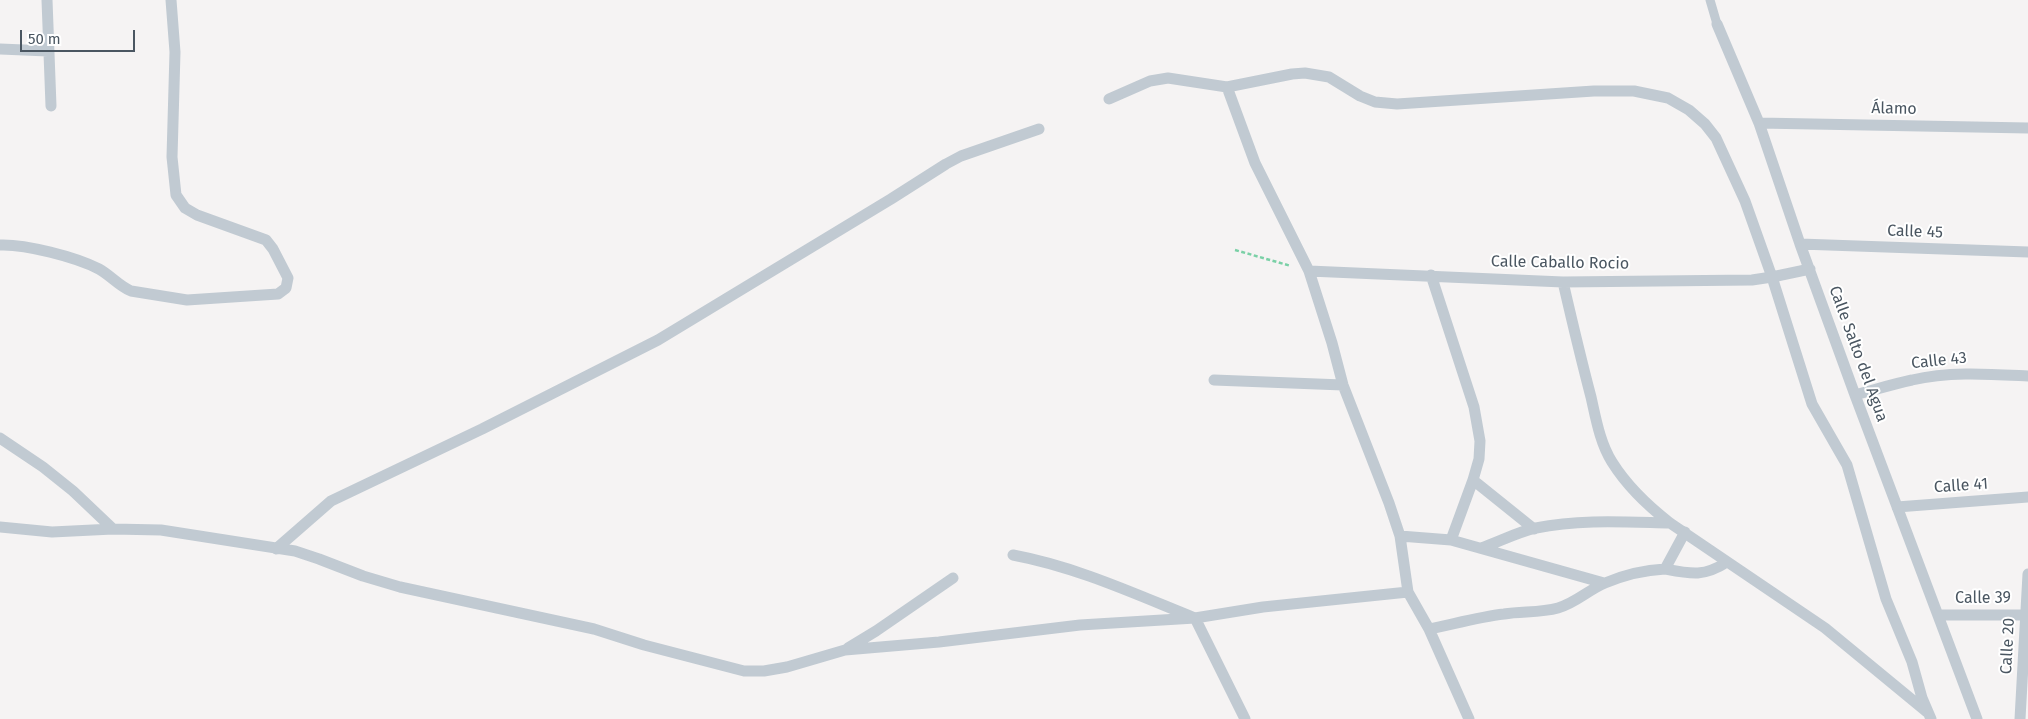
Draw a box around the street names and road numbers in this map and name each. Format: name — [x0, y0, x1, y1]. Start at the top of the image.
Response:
street label: Álamo — [1871, 99, 1917, 119]
street label: Calle 45 — [1887, 221, 1943, 243]
street label: Calle Caballo Rocio — [1491, 252, 1629, 274]
street label: Calle Salto del Agua — [1824, 283, 1892, 425]
street label: Calle 43 — [1910, 349, 1968, 373]
street label: Calle 41 — [1933, 475, 1989, 497]
street label: Calle 39 — [1955, 589, 2011, 609]
street label: Calle 20 — [1997, 617, 2019, 675]

